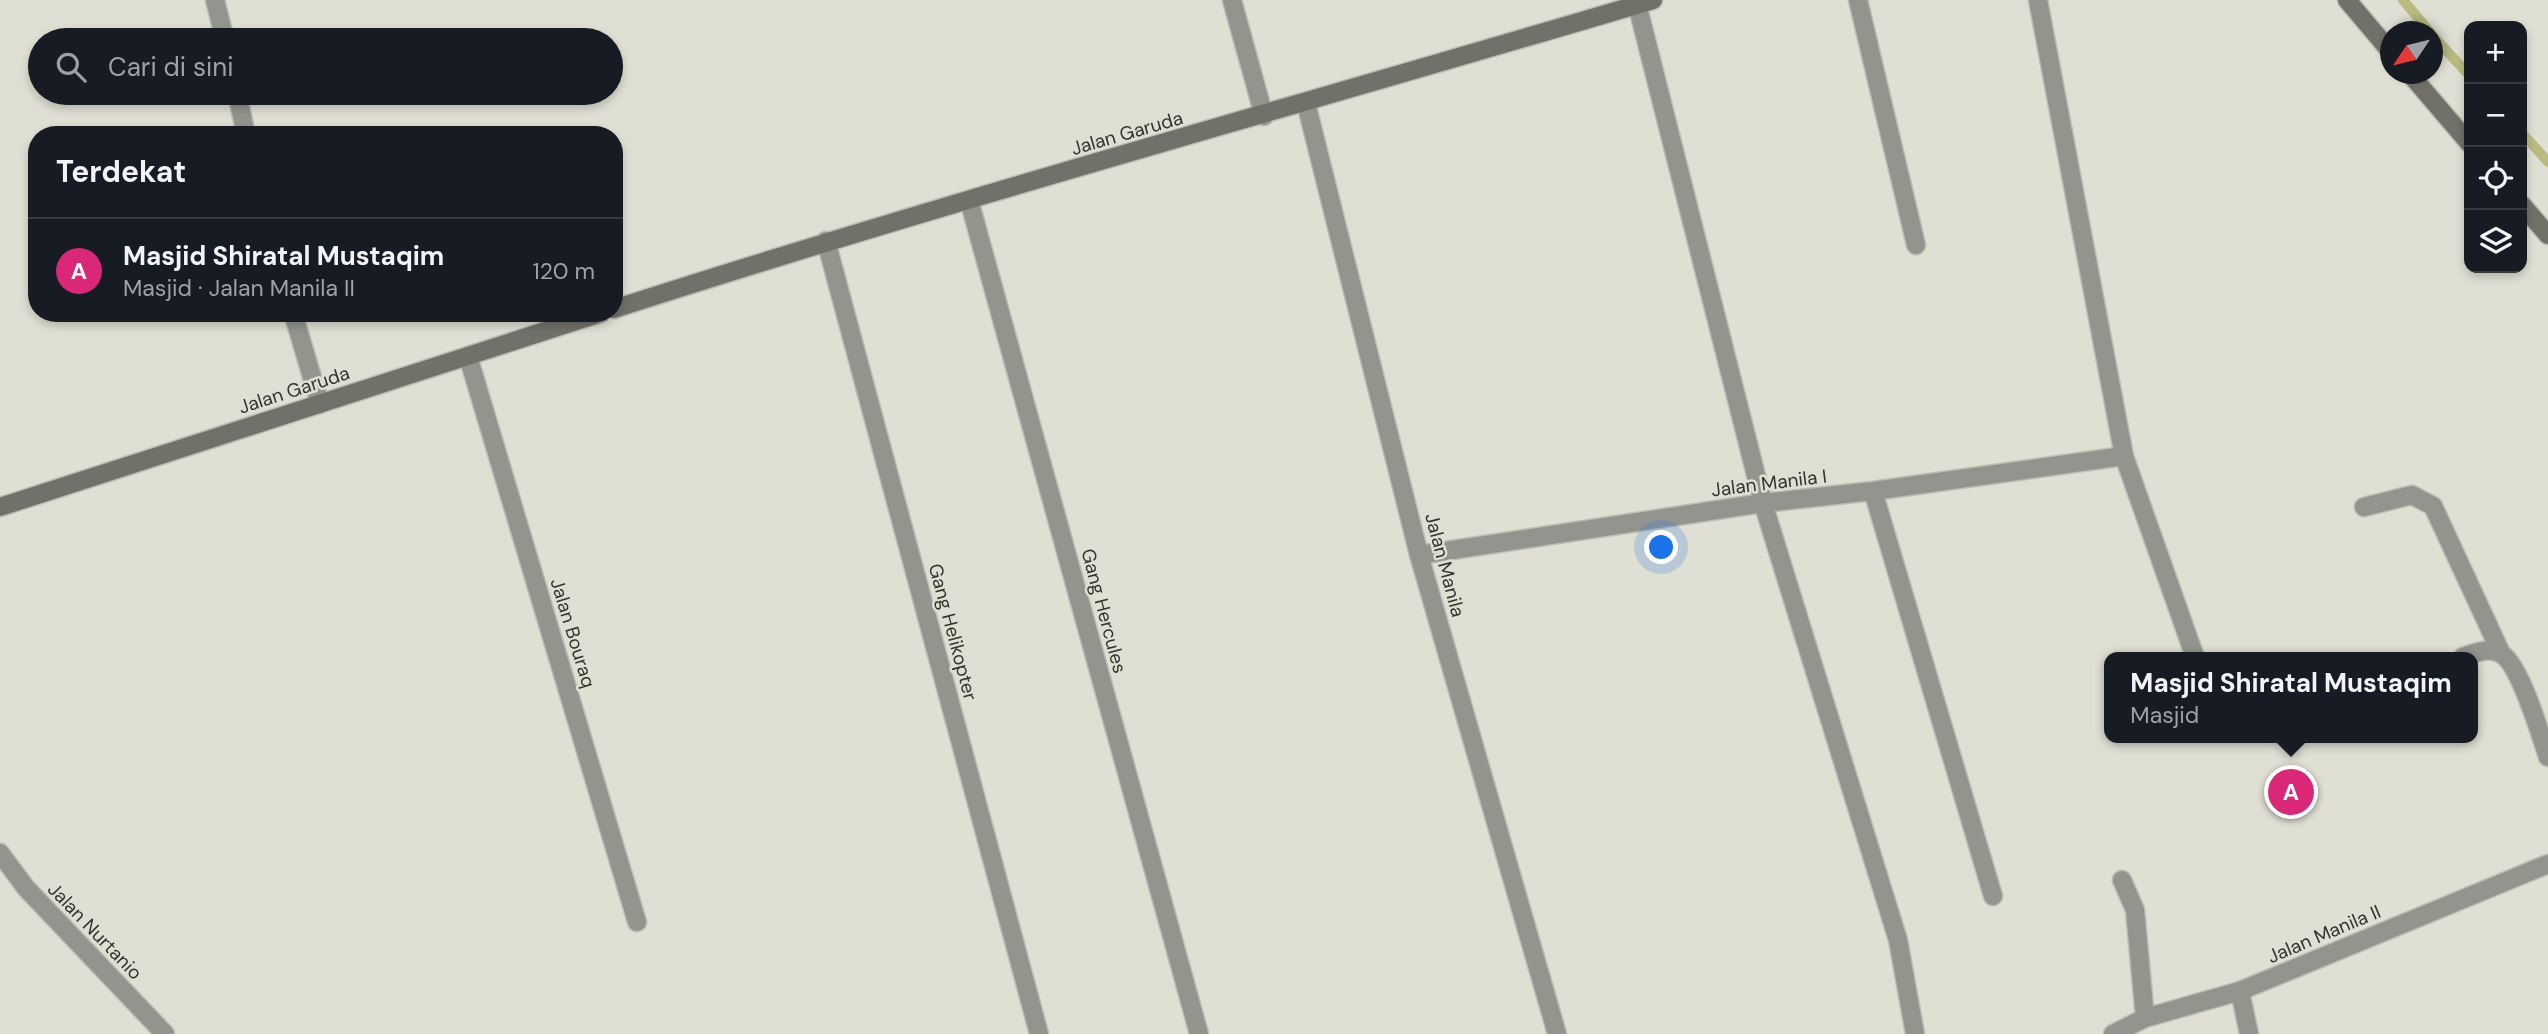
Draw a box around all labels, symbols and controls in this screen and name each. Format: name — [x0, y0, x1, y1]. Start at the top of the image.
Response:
north arrow — [2380, 21, 2443, 84]
map controls — [2464, 21, 2527, 273]
button: + — [2464, 21, 2527, 84]
search box — [28, 28, 623, 105]
icon: search — [52, 48, 90, 86]
text: Cari di sini — [108, 50, 233, 84]
button: − — [2464, 84, 2527, 147]
street label: Jalan Garuda — [1068, 105, 1186, 161]
button: locate — [2464, 147, 2527, 210]
text: Terdekat — [56, 152, 186, 191]
button: layers — [2464, 210, 2527, 273]
text: Masjid Shiratal Mustaqim — [123, 239, 444, 273]
text: A — [71, 256, 87, 286]
text: 120 m — [532, 256, 595, 286]
text: Masjid · Jalan Manila II — [123, 273, 355, 303]
street label: Jalan Garuda — [235, 360, 353, 420]
street label: Jalan Manila I — [1710, 464, 1828, 502]
street label: Jalan Manila — [1419, 510, 1471, 620]
your location — [1644, 530, 1678, 564]
street label: Gang Hercules — [1075, 546, 1133, 676]
street label: Gang Helikopter — [923, 561, 983, 703]
street label: Jalan Bouraq — [544, 575, 602, 691]
popup — [2104, 652, 2478, 743]
text: Masjid Shiratal Mustaqim — [2130, 666, 2452, 700]
text: Masjid — [2130, 700, 2199, 730]
pin: A — [2268, 766, 2314, 818]
street label: Jalan Nurtanio — [42, 877, 148, 985]
street label: Jalan Manila II — [2264, 899, 2384, 969]

